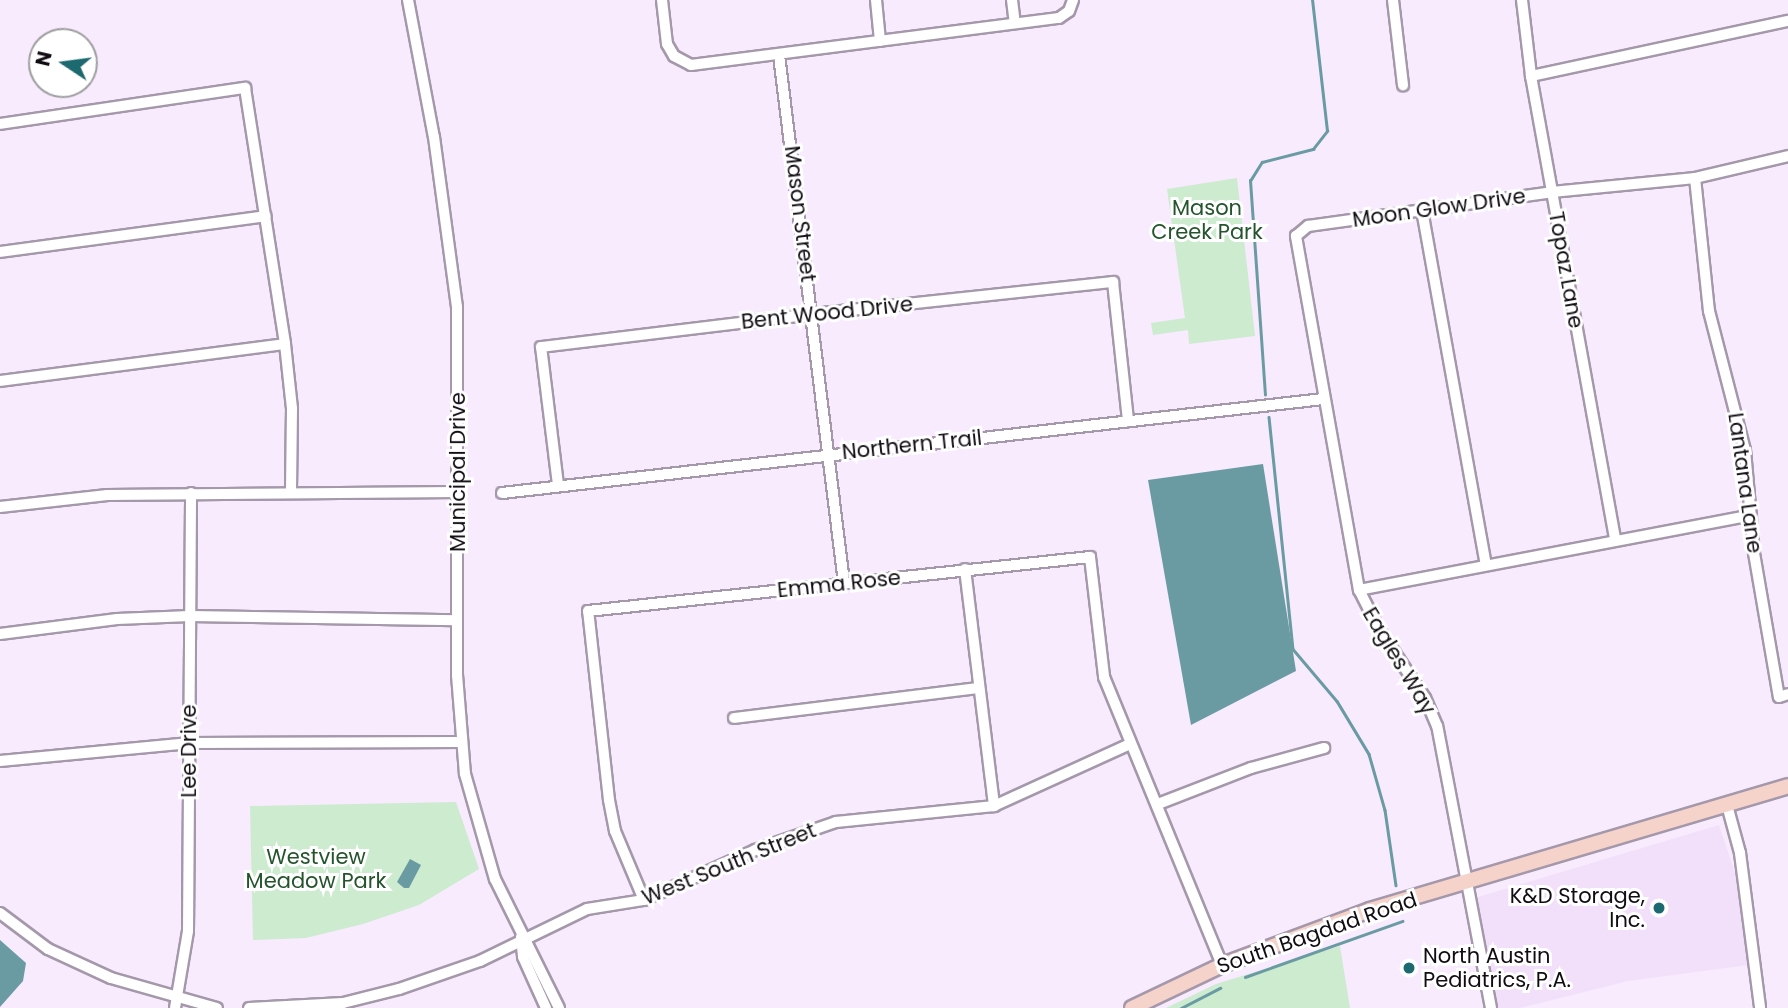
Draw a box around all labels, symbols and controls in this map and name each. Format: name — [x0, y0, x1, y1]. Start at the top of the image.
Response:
north arrow — [28, 28, 98, 98]
text: N — [29, 49, 59, 69]
street label: Mason Street — [779, 144, 821, 284]
street label: Moon Glow Drive — [1351, 183, 1527, 233]
park label: Mason Creek Park — [1151, 195, 1263, 245]
street label: Topaz Lane — [1543, 210, 1589, 330]
street label: Bent Wood Drive — [740, 291, 914, 335]
street label: Municipal Drive — [445, 392, 471, 552]
street label: Lantana Lane — [1723, 411, 1767, 555]
street label: Northern Trail — [841, 425, 983, 465]
street label: Emma Rose — [776, 565, 902, 603]
street label: Eagles Way — [1357, 603, 1441, 719]
street label: Lee Drive — [176, 704, 202, 798]
street label: West South Street — [638, 818, 820, 910]
park label: Westview Meadow Park — [246, 844, 386, 894]
place label: K&D Storage, Inc. — [1510, 883, 1645, 933]
street label: South Bagdad Road — [1214, 887, 1420, 979]
marker: K&D Storage, Inc. — [1651, 900, 1667, 916]
place label: North Austin Pediatrics, P.A. — [1423, 943, 1571, 993]
marker: North Austin Pediatrics, P.A. — [1401, 960, 1417, 976]

